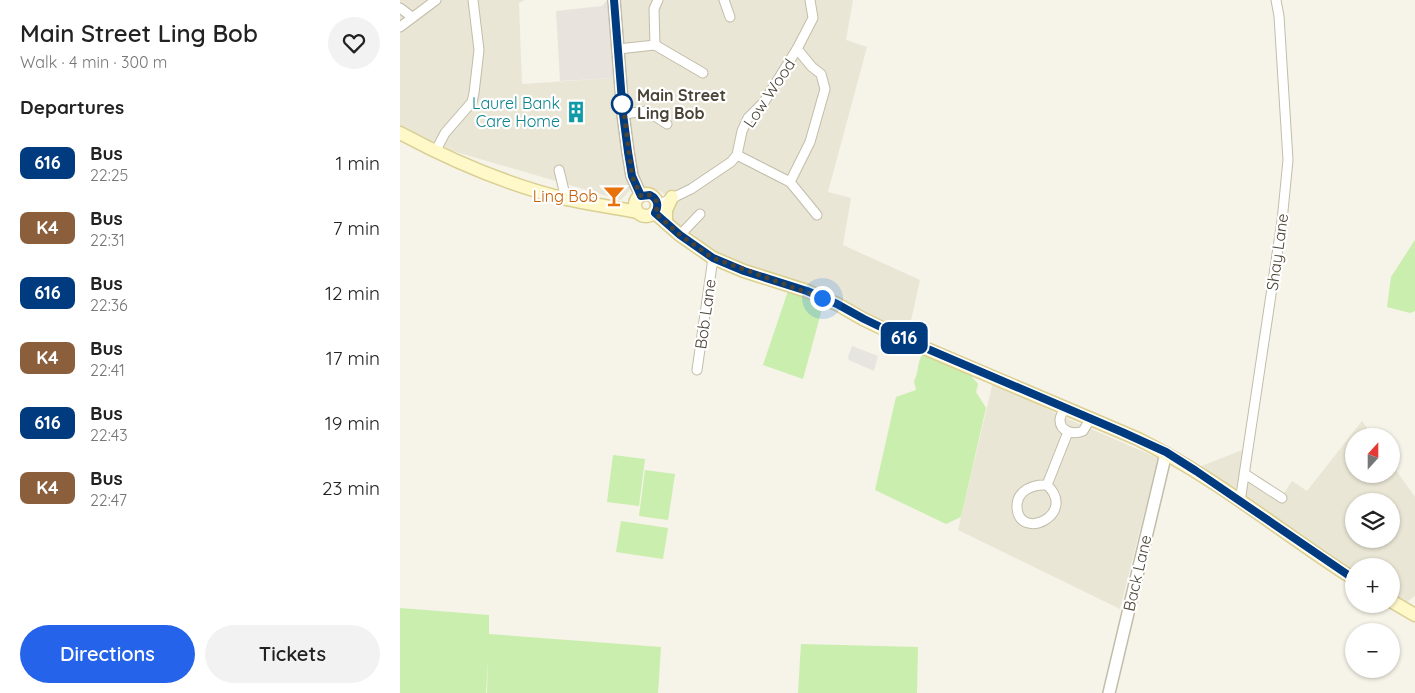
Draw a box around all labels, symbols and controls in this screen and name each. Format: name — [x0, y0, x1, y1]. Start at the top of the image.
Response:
button: heart — [328, 17, 380, 69]
text: Main Street Ling Bob — [20, 18, 258, 48]
text: Walk · 4 min · 300 m — [20, 52, 167, 72]
street label: Low Wood — [739, 55, 799, 131]
place label: Main Street Ling Bob — [637, 85, 726, 123]
place label: Laurel Bank Care Home — [472, 93, 560, 131]
marker: Main Street Ling Bob — [611, 93, 633, 115]
text: Departures — [20, 95, 124, 119]
building icon: Laurel Bank Care Home — [563, 99, 589, 125]
text: Bus — [90, 141, 123, 165]
text: 616 — [34, 151, 61, 174]
text: 1 min — [335, 151, 380, 175]
text: 22:25 — [90, 165, 128, 185]
bar icon: Ling Bob — [601, 183, 627, 209]
place label: Ling Bob — [533, 186, 598, 206]
text: Bus — [90, 206, 123, 230]
street label: Shay Lane — [1262, 212, 1292, 292]
text: K4 — [36, 216, 59, 239]
text: 7 min — [333, 216, 380, 240]
text: 22:31 — [90, 230, 125, 250]
text: Bus — [90, 271, 123, 295]
street label: Bob Lane — [690, 278, 720, 350]
text: 616 — [34, 281, 61, 304]
text: 12 min — [325, 281, 380, 305]
your location — [810, 286, 835, 311]
text: 22:36 — [90, 295, 128, 315]
line badge: 616 — [875, 322, 933, 354]
text: 616 — [891, 326, 917, 349]
text: Bus — [90, 336, 123, 360]
text: K4 — [36, 346, 59, 369]
text: 17 min — [326, 346, 380, 370]
text: 22:41 — [90, 360, 125, 380]
text: Bus — [90, 401, 123, 425]
text: 616 — [34, 411, 61, 434]
text: 19 min — [325, 411, 380, 435]
text: 22:43 — [90, 425, 128, 445]
north arrow — [1345, 428, 1400, 482]
map controls — [1345, 428, 1400, 678]
text: Bus — [90, 466, 123, 490]
text: K4 — [36, 476, 59, 499]
text: 23 min — [322, 476, 380, 500]
text: 22:47 — [90, 490, 127, 510]
button: layers — [1345, 493, 1400, 548]
street label: Back Lane — [1119, 533, 1155, 613]
button: + — [1345, 558, 1400, 613]
button: − — [1345, 623, 1400, 678]
button: Directions — [20, 625, 195, 683]
button: Tickets — [205, 625, 380, 683]

